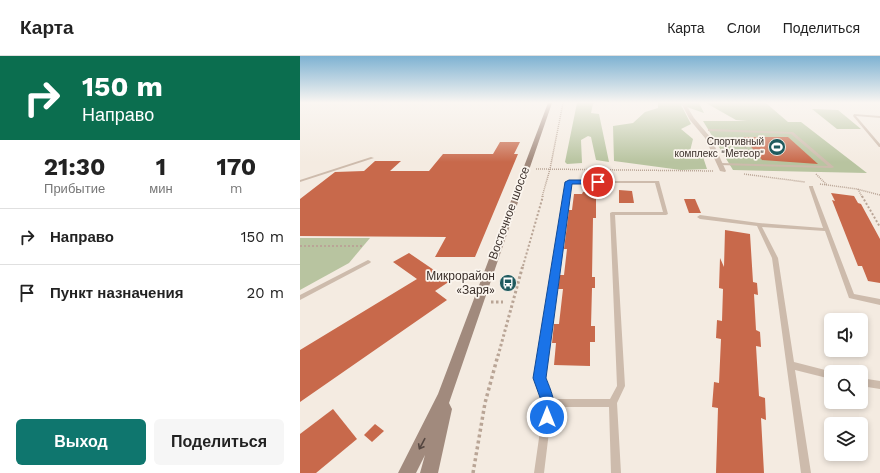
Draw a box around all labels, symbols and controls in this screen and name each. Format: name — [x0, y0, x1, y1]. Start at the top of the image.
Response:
text: Карта — [20, 16, 74, 39]
text: Карта — [667, 20, 705, 36]
text: Слои — [727, 20, 761, 36]
text: Поделиться — [783, 20, 860, 36]
text: 150 m — [82, 70, 163, 103]
icon: right — [16, 72, 68, 124]
text: Направо — [82, 104, 154, 125]
place label: Спортивный комплекс "Метеор" — [674, 136, 764, 159]
sports icon: Спортивный комплекс "Метеор" — [767, 137, 787, 157]
text: 21:30 — [44, 153, 105, 181]
text: 1 — [156, 153, 166, 181]
text: 170 — [216, 153, 256, 181]
street label: Восточное шоссе — [486, 164, 532, 261]
pin — [581, 165, 615, 199]
icon: arrive — [587, 171, 609, 193]
text: Прибытие — [44, 181, 105, 196]
text: мин — [149, 181, 173, 196]
text: m — [230, 181, 242, 196]
icon: right — [16, 226, 38, 248]
text: Направо — [50, 228, 114, 246]
text: 150 m — [241, 228, 284, 246]
place label: Микрорайон «Заря» — [426, 269, 495, 297]
bus stop icon: Микрорайон «Заря» — [498, 273, 518, 293]
icon: arrive — [16, 282, 38, 304]
text: Пункт назначения — [50, 284, 183, 302]
text: 20 m — [247, 284, 284, 302]
map controls — [824, 313, 868, 461]
button: sound — [824, 313, 868, 357]
button: search — [824, 365, 868, 409]
position arrow — [526, 396, 568, 438]
button: layers — [824, 417, 868, 461]
button: Выход — [16, 419, 146, 465]
button: Поделиться — [154, 419, 284, 465]
one-way arrow — [418, 438, 426, 450]

